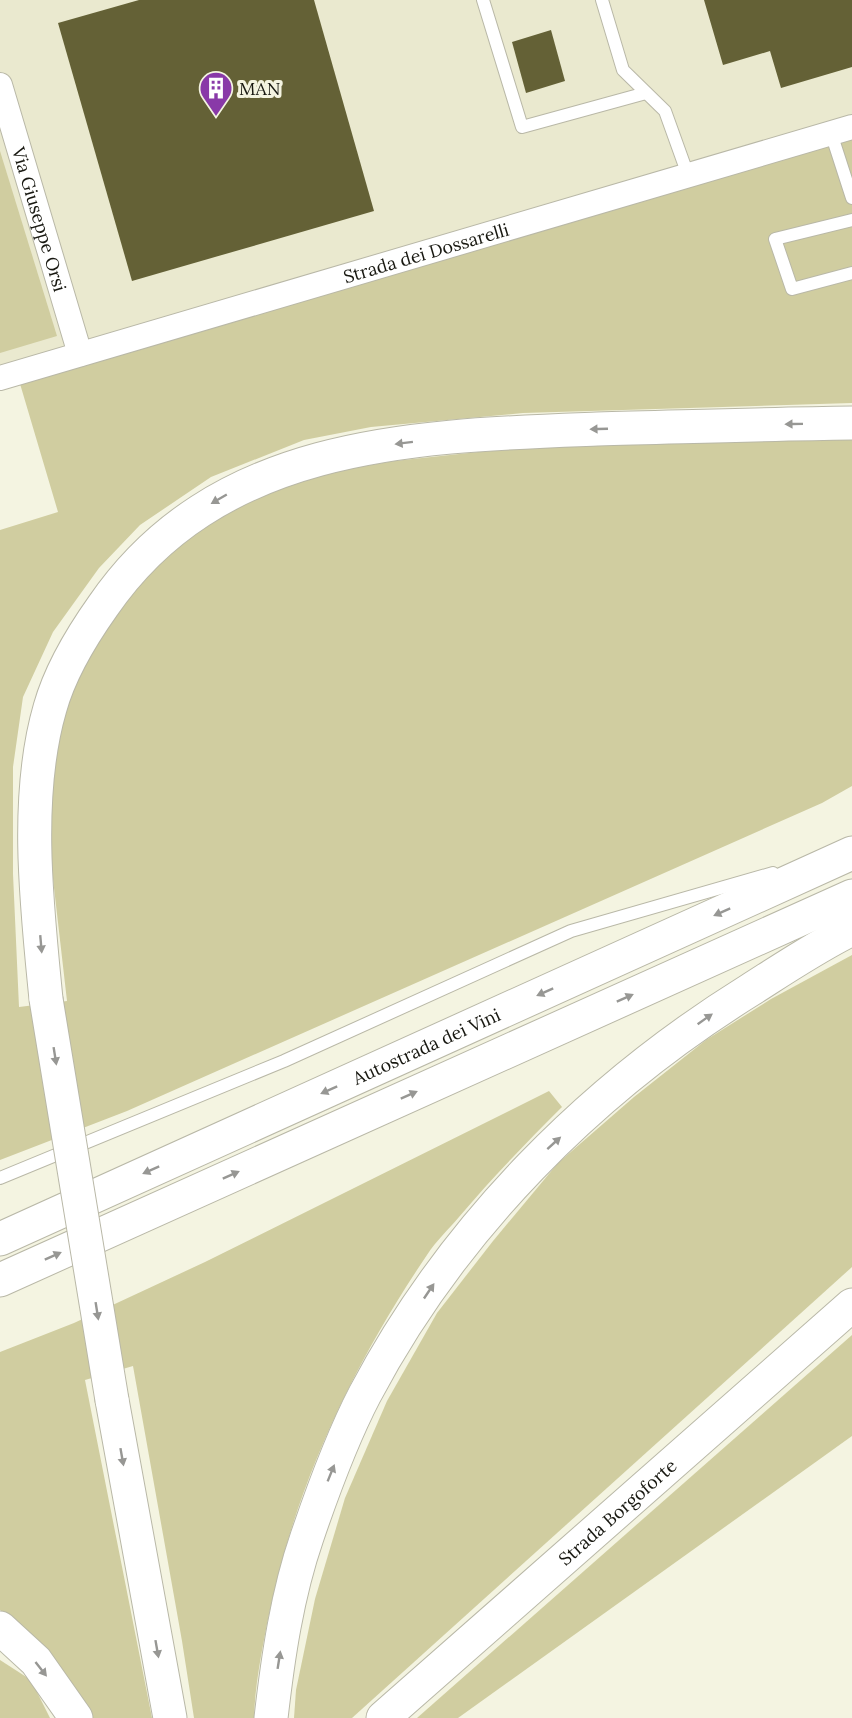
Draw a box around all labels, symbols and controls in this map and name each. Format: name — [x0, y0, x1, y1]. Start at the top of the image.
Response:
building icon: MAN — [198, 70, 234, 117]
place label: MAN — [239, 77, 281, 100]
street label: Via Giuseppe Orsi — [7, 143, 72, 294]
street label: Strada dei Dossarelli — [340, 217, 511, 288]
one-way arrow — [784, 419, 803, 429]
one-way arrow — [589, 425, 608, 434]
one-way arrow — [395, 438, 414, 447]
one-way arrow — [210, 494, 227, 504]
one-way arrow — [714, 907, 731, 916]
one-way arrow — [36, 934, 46, 953]
one-way arrow — [536, 988, 553, 997]
one-way arrow — [616, 993, 634, 1002]
street label: Autostrada dei Vini — [348, 1002, 504, 1090]
one-way arrow — [696, 1013, 712, 1025]
one-way arrow — [51, 1047, 60, 1066]
one-way arrow — [319, 1085, 337, 1095]
one-way arrow — [400, 1091, 417, 1100]
one-way arrow — [547, 1136, 561, 1150]
one-way arrow — [142, 1166, 160, 1176]
one-way arrow — [222, 1170, 240, 1180]
one-way arrow — [45, 1251, 62, 1260]
one-way arrow — [423, 1283, 434, 1300]
one-way arrow — [93, 1301, 102, 1320]
one-way arrow — [118, 1448, 127, 1467]
street label: Strada Borgoforte — [553, 1454, 681, 1570]
one-way arrow — [327, 1464, 337, 1482]
one-way arrow — [153, 1640, 162, 1659]
one-way arrow — [275, 1650, 284, 1669]
one-way arrow — [35, 1661, 48, 1677]

